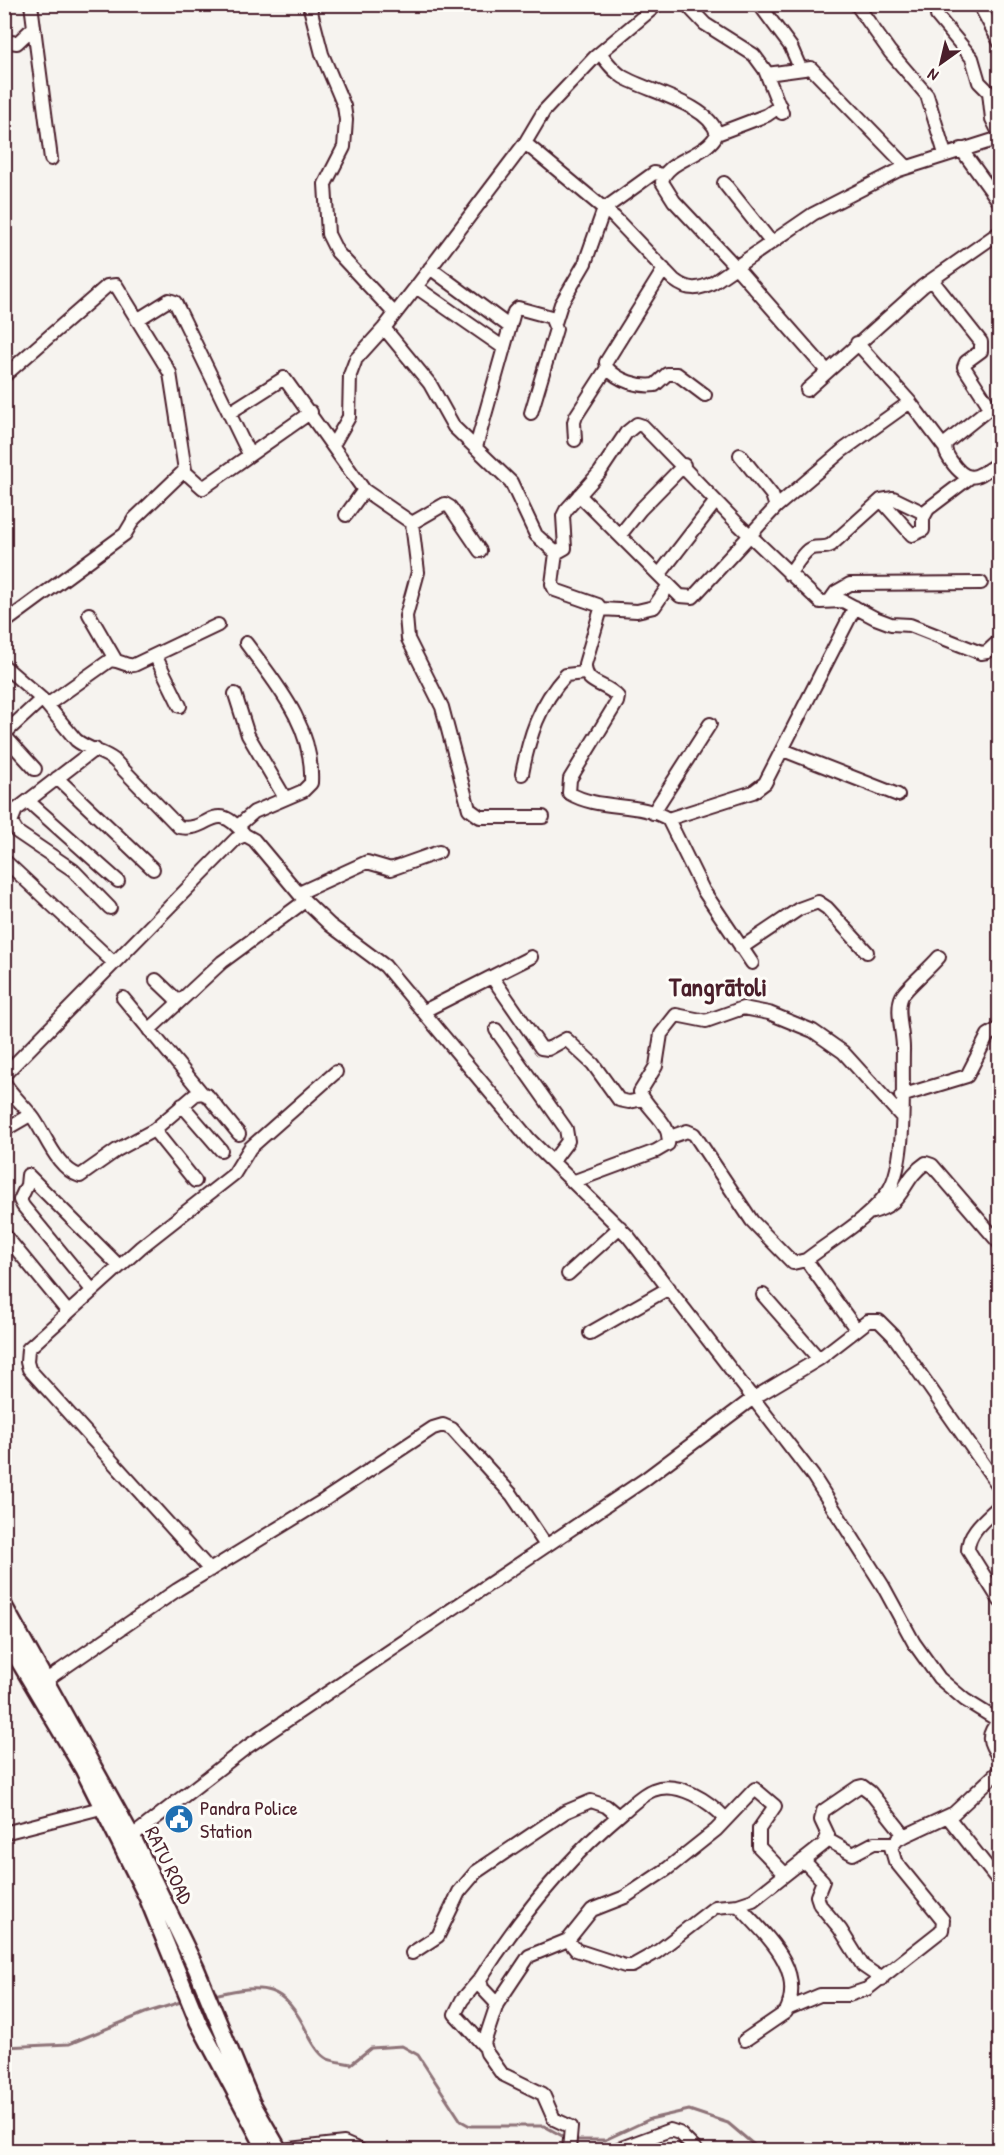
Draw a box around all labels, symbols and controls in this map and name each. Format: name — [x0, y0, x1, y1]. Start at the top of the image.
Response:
north arrow — [911, 33, 971, 93]
text: N — [923, 64, 942, 87]
district label: Tangrātoli — [668, 969, 767, 1005]
place label: Pandra Police Station — [200, 1794, 298, 1844]
public building icon: Pandra Police Station — [163, 1803, 195, 1835]
street label: RATU ROAD — [139, 1821, 200, 1909]

